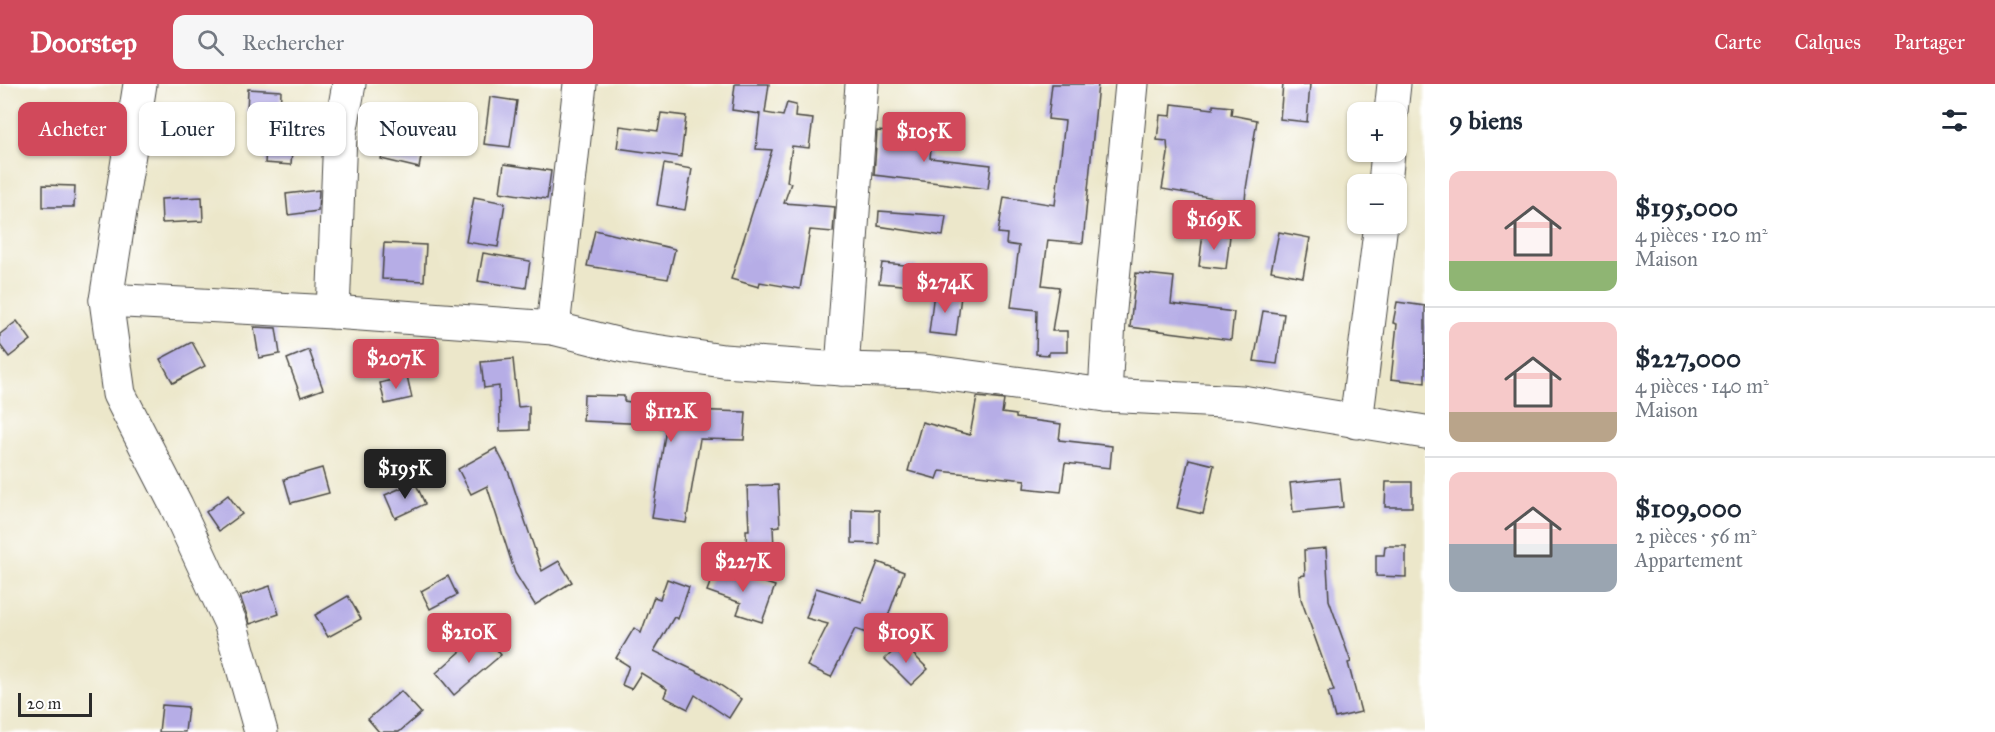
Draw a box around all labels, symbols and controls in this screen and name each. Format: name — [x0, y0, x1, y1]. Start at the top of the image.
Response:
search box — [173, 15, 593, 69]
text: Doorstep — [30, 25, 137, 60]
icon: search — [194, 26, 227, 59]
text: Rechercher — [242, 29, 344, 56]
text: Carte — [1714, 29, 1761, 55]
text: Calques — [1794, 29, 1861, 55]
text: Partager — [1894, 29, 1965, 55]
chip: Acheter — [18, 102, 127, 156]
chip: Louer — [139, 102, 235, 156]
chip: Filtres — [247, 102, 346, 156]
chip: Nouveau — [358, 102, 478, 156]
map controls — [1347, 102, 1407, 234]
button: + — [1347, 102, 1407, 162]
text: 9 biens — [1449, 104, 1523, 136]
icon: filters — [1938, 104, 1971, 137]
pin: $105K — [882, 112, 966, 163]
text: $105K — [897, 119, 951, 143]
button: − — [1347, 174, 1407, 234]
text: $195,000 — [1635, 191, 1738, 223]
icon: home — [1497, 195, 1569, 267]
pin: $169K — [1172, 200, 1256, 251]
text: $169K — [1186, 207, 1242, 231]
text: 4 pièces · 120 m² — [1635, 223, 1768, 247]
text: Maison — [1635, 247, 1698, 271]
pin: $274K — [903, 263, 987, 314]
text: $274K — [917, 270, 973, 294]
pin: $207K — [354, 339, 438, 390]
text: $227,000 — [1635, 342, 1741, 374]
text: $207K — [367, 346, 425, 370]
icon: home — [1497, 346, 1569, 418]
text: 4 pièces · 140 m² — [1635, 374, 1769, 398]
pin: $112K — [629, 392, 713, 443]
text: Maison — [1635, 398, 1698, 422]
text: $112K — [645, 399, 697, 423]
pin: $195K — [363, 449, 447, 500]
text: $195K — [378, 456, 432, 480]
text: $109,000 — [1635, 492, 1742, 524]
icon: home — [1497, 496, 1569, 568]
text: 2 pièces · 56 m² — [1635, 524, 1756, 548]
pin: $227K — [701, 542, 785, 593]
text: Appartement — [1635, 548, 1743, 572]
text: $227K — [715, 549, 771, 573]
pin: $210K — [427, 613, 511, 664]
pin: $109K — [864, 613, 948, 664]
text: $210K — [441, 620, 497, 644]
text: $109K — [878, 620, 934, 644]
scale bar — [18, 690, 92, 718]
text: 20 m — [27, 694, 61, 713]

